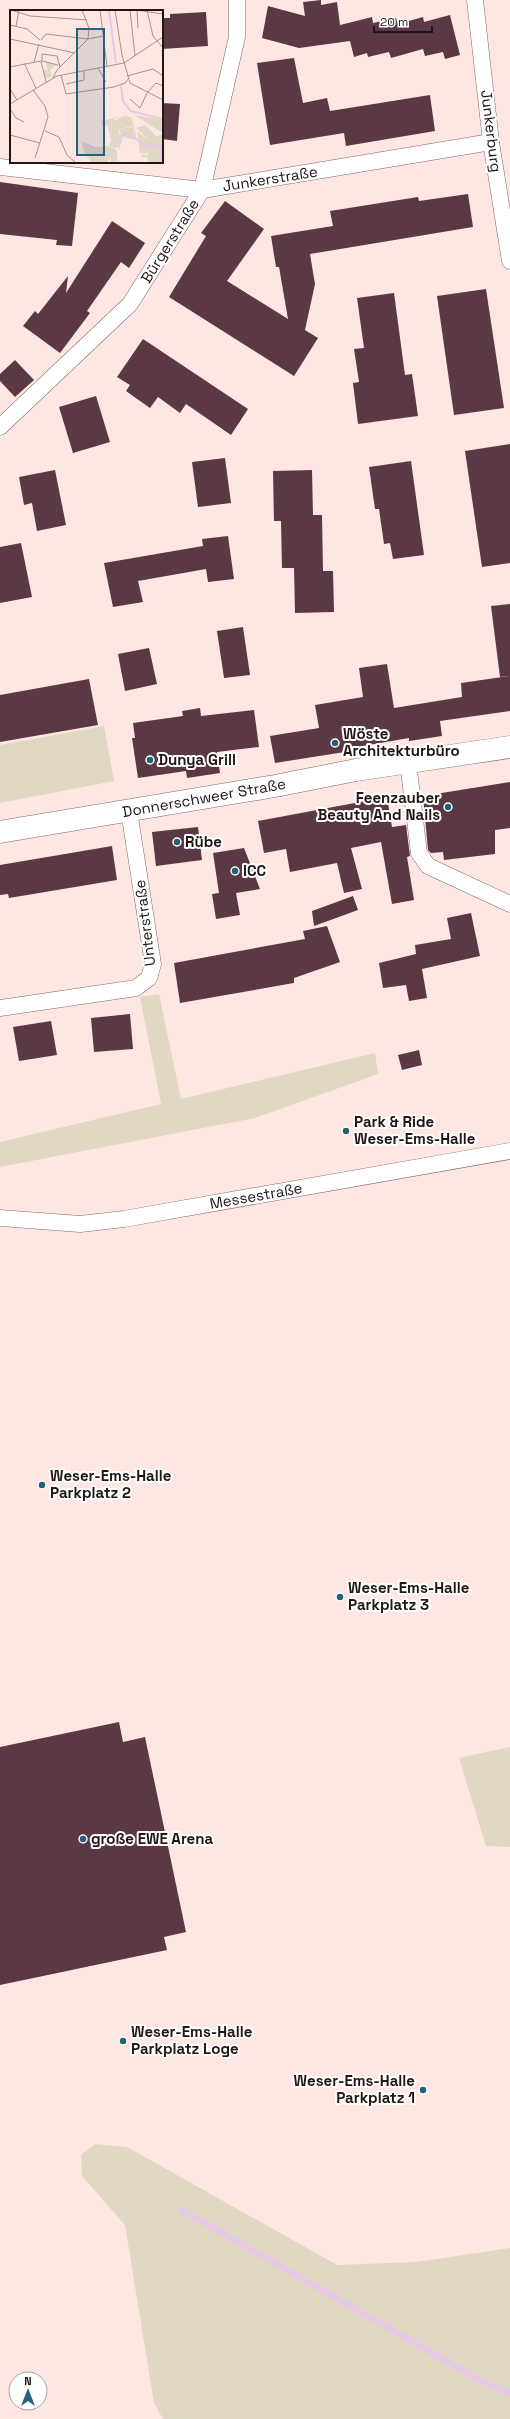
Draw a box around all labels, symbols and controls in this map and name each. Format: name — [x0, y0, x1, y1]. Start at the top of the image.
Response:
scale bar — [374, 8, 432, 34]
inset map — [10, 10, 163, 163]
text: 20 m — [380, 14, 408, 30]
street label: Junkerburg — [477, 89, 506, 173]
street label: Junkerstraße — [221, 162, 319, 195]
street label: Bürgerstraße — [136, 195, 203, 286]
place label: Wöste Architekturbüro — [343, 724, 460, 760]
marker: Wöste Architekturbüro — [330, 738, 340, 748]
place label: Dunya Grill — [158, 750, 236, 769]
marker: Dunya Grill — [145, 755, 155, 765]
street label: Donnerschweer Straße — [121, 774, 287, 821]
place label: Feenzauber Beauty And Nails — [317, 788, 440, 824]
marker: Feenzauber Beauty And Nails — [443, 802, 453, 812]
place label: Rübe — [185, 832, 222, 851]
marker: Rübe — [172, 837, 182, 847]
place label: ICC — [243, 861, 267, 880]
marker: ICC — [230, 866, 240, 876]
street label: Unterstraße — [130, 879, 159, 967]
place label: Park & Ride Weser-Ems-Halle — [354, 1112, 476, 1148]
marker: Park & Ride Weser-Ems-Halle — [341, 1126, 351, 1136]
street label: Messestraße — [208, 1178, 304, 1213]
place label: Weser-Ems-Halle Parkplatz 2 — [50, 1466, 172, 1502]
marker: Weser-Ems-Halle Parkplatz 2 — [37, 1480, 47, 1490]
place label: Weser-Ems-Halle Parkplatz 3 — [348, 1578, 470, 1614]
marker: Weser-Ems-Halle Parkplatz 3 — [335, 1592, 345, 1602]
place label: große EWE Arena — [91, 1829, 213, 1848]
marker: große EWE Arena — [78, 1834, 88, 1844]
place label: Weser-Ems-Halle Parkplatz Loge — [131, 2022, 253, 2058]
marker: Weser-Ems-Halle Parkplatz Loge — [118, 2036, 128, 2046]
place label: Weser-Ems-Halle Parkplatz 1 — [294, 2071, 415, 2107]
marker: Weser-Ems-Halle Parkplatz 1 — [418, 2085, 428, 2095]
north arrow — [8, 2371, 48, 2411]
text: N — [24, 2374, 32, 2388]

